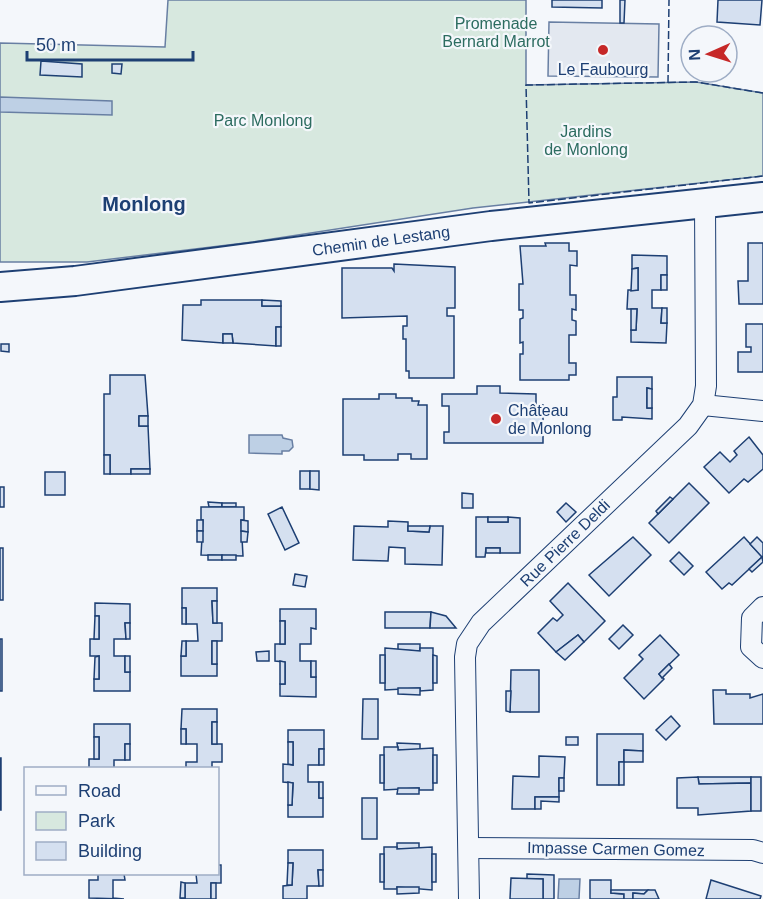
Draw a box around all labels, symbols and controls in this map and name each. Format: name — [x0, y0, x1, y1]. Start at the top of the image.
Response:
park label: Promenade Bernard Marrot — [442, 15, 550, 50]
scale bar — [27, 24, 194, 62]
north arrow — [679, 24, 739, 84]
text: 50 m — [36, 35, 76, 55]
marker: Le Faubourg — [596, 43, 610, 57]
text: N — [686, 49, 703, 61]
place label: Le Faubourg — [558, 61, 648, 78]
park label: Parc Monlong — [214, 112, 312, 129]
park label: Jardins de Monlong — [544, 123, 628, 158]
district label: Monlong — [102, 193, 186, 215]
street label: Chemin de Lestang — [311, 223, 451, 259]
place label: Château de Monlong — [508, 402, 592, 437]
marker: Château de Monlong — [489, 412, 503, 426]
street label: Rue Pierre Deldi — [517, 496, 613, 590]
legend — [24, 767, 219, 875]
text: Road — [78, 781, 121, 801]
text: Park — [78, 811, 116, 831]
street label: Impasse Carmen Gomez — [527, 839, 705, 859]
text: Building — [78, 841, 142, 861]

